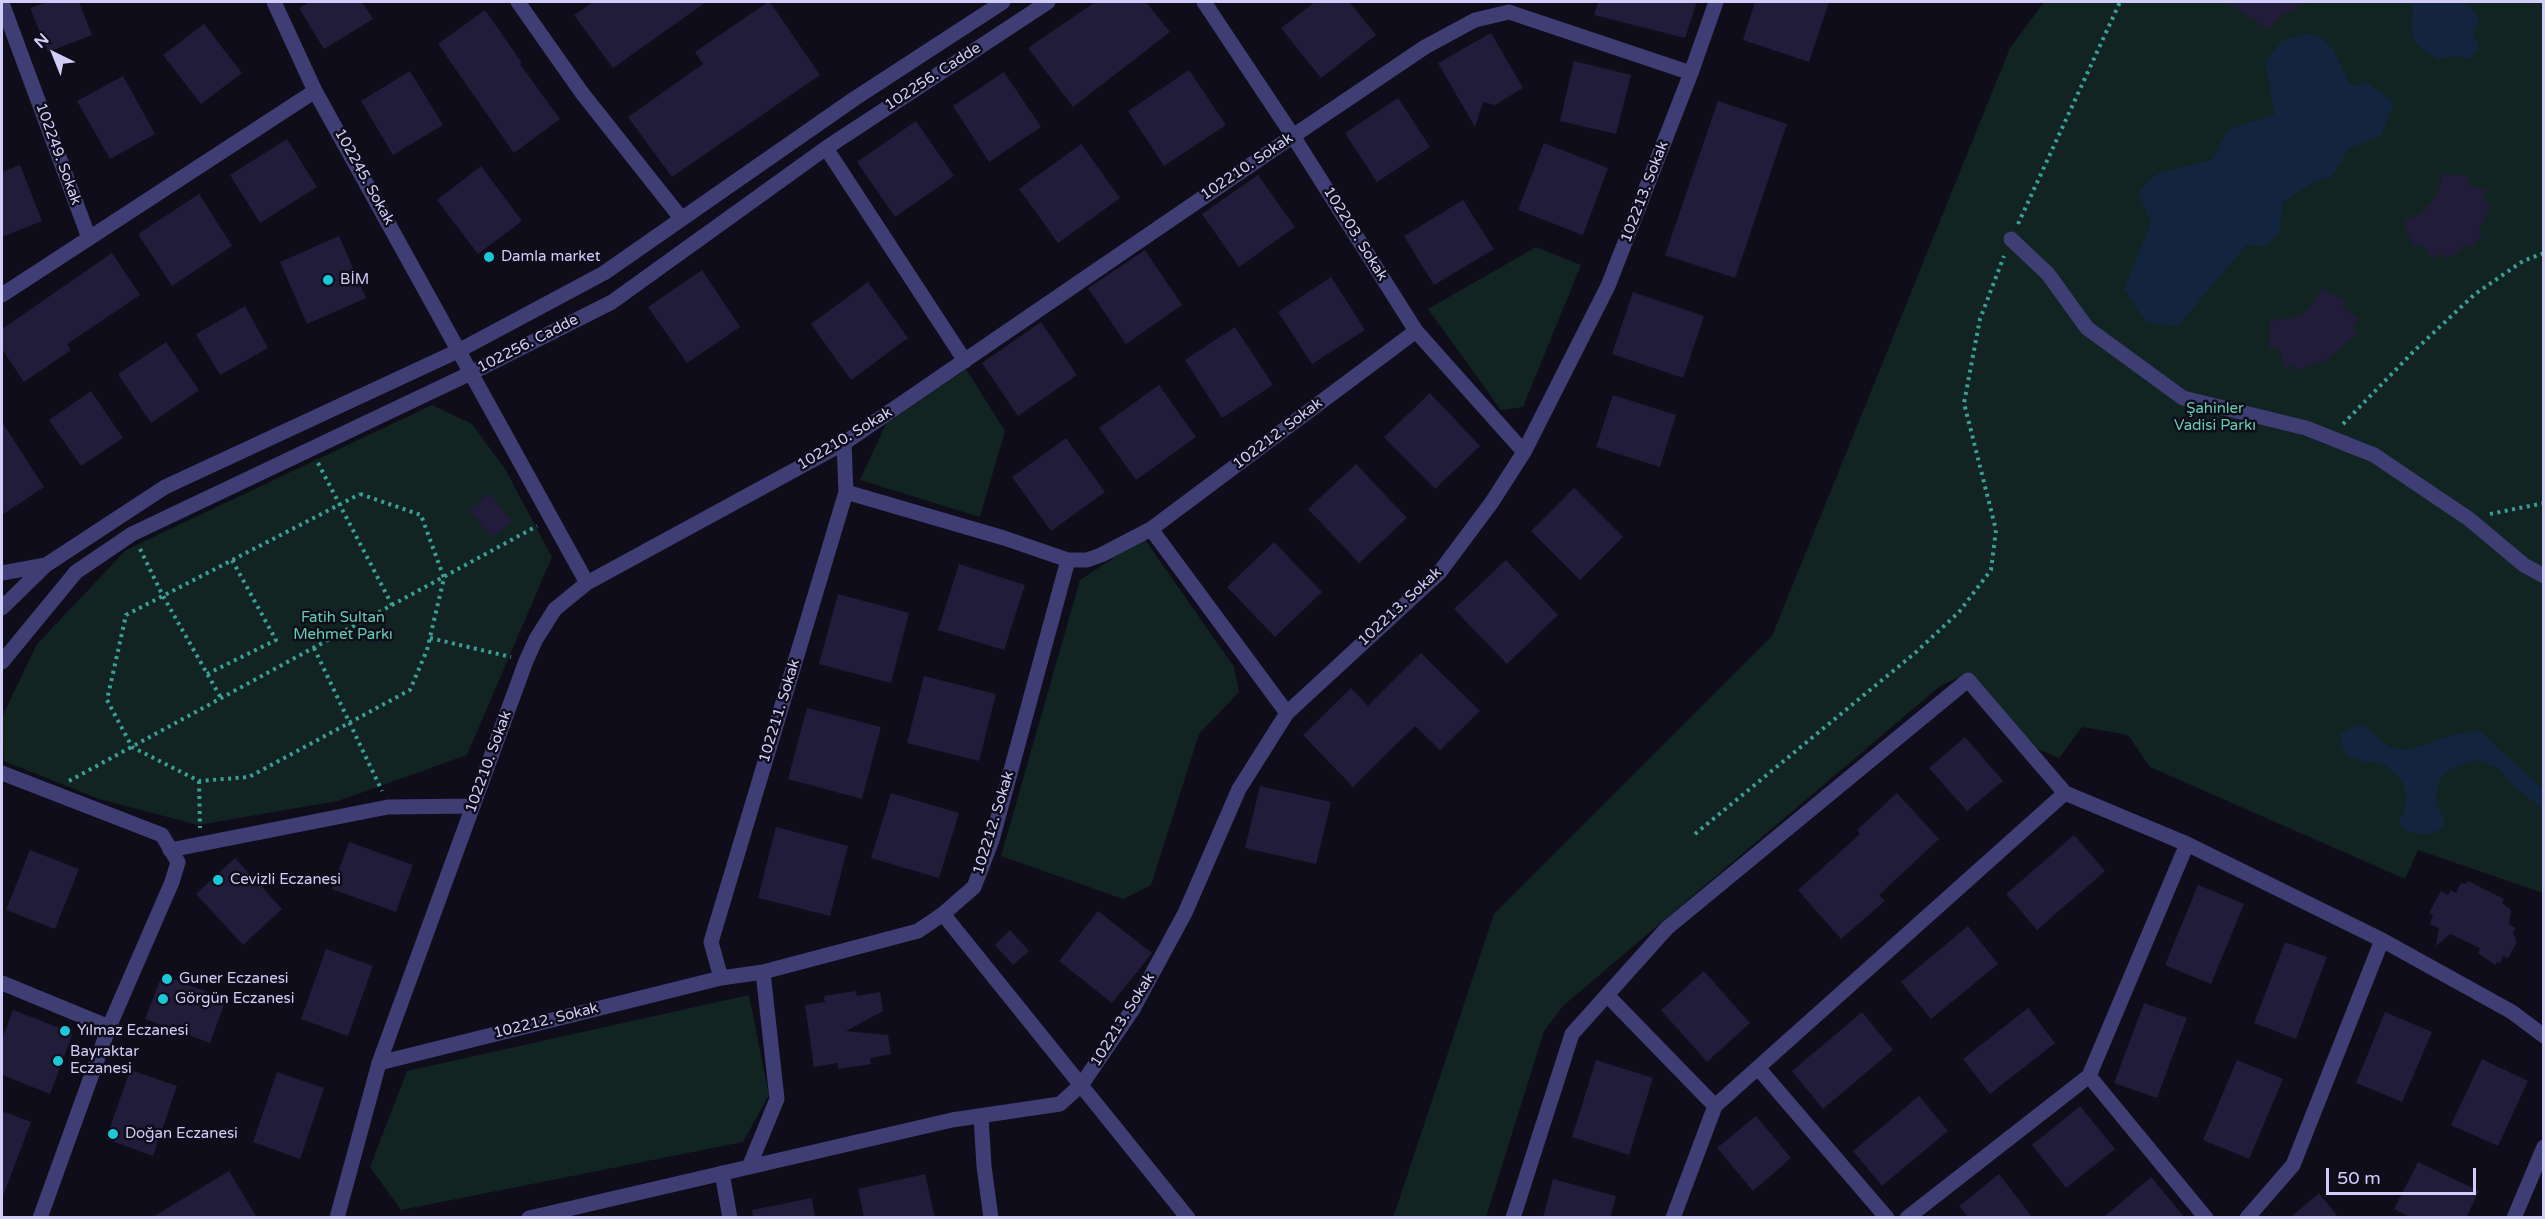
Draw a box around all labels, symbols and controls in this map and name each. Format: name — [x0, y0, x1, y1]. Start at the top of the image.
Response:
north arrow — [24, 24, 84, 84]
text: N — [30, 29, 53, 53]
street label: 102256. Cadde — [882, 39, 984, 115]
street label: 102249. Sokak — [31, 101, 85, 207]
street label: 102245. Sokak — [330, 126, 398, 228]
street label: 102210. Sokak — [1197, 130, 1297, 204]
street label: 102213. Sokak — [1617, 139, 1673, 245]
street label: 102203. Sokak — [1319, 184, 1391, 284]
place label: Damla market — [501, 248, 601, 266]
marker: Damla market — [482, 250, 496, 264]
place label: BİM — [340, 271, 369, 289]
marker: BİM — [321, 273, 335, 287]
street label: 102256. Cadde — [475, 311, 581, 377]
street label: 102212. Sokak — [1230, 395, 1326, 473]
park label: Şahinler Vadisi Parkı — [2174, 400, 2256, 435]
street label: 102210. Sokak — [794, 404, 896, 474]
street label: 102213. Sokak — [1355, 564, 1445, 650]
park label: Fatih Sultan Mehmet Parkı — [293, 609, 393, 644]
street label: 102211. Sokak — [756, 657, 804, 765]
street label: 102210. Sokak — [462, 709, 516, 815]
street label: 102212. Sokak — [970, 769, 1018, 877]
place label: Cevizli Eczanesi — [230, 871, 341, 889]
marker: Cevizli Eczanesi — [211, 873, 225, 887]
place label: Guner Eczanesi — [179, 970, 289, 988]
street label: 102213. Sokak — [1087, 970, 1159, 1070]
marker: Guner Eczanesi — [160, 972, 174, 986]
place label: Görgün Eczanesi — [175, 990, 294, 1008]
marker: Görgün Eczanesi — [156, 992, 170, 1006]
street label: 102212. Sokak — [492, 999, 600, 1043]
place label: Yılmaz Eczanesi — [77, 1022, 188, 1040]
marker: Yılmaz Eczanesi — [58, 1024, 72, 1038]
place label: Bayraktar Eczanesi — [70, 1043, 139, 1078]
marker: Bayraktar Eczanesi — [51, 1054, 65, 1068]
place label: Doğan Eczanesi — [125, 1125, 238, 1143]
marker: Doğan Eczanesi — [106, 1127, 120, 1141]
scale bar — [2329, 1156, 2479, 1194]
text: 50 m — [2337, 1167, 2381, 1189]

